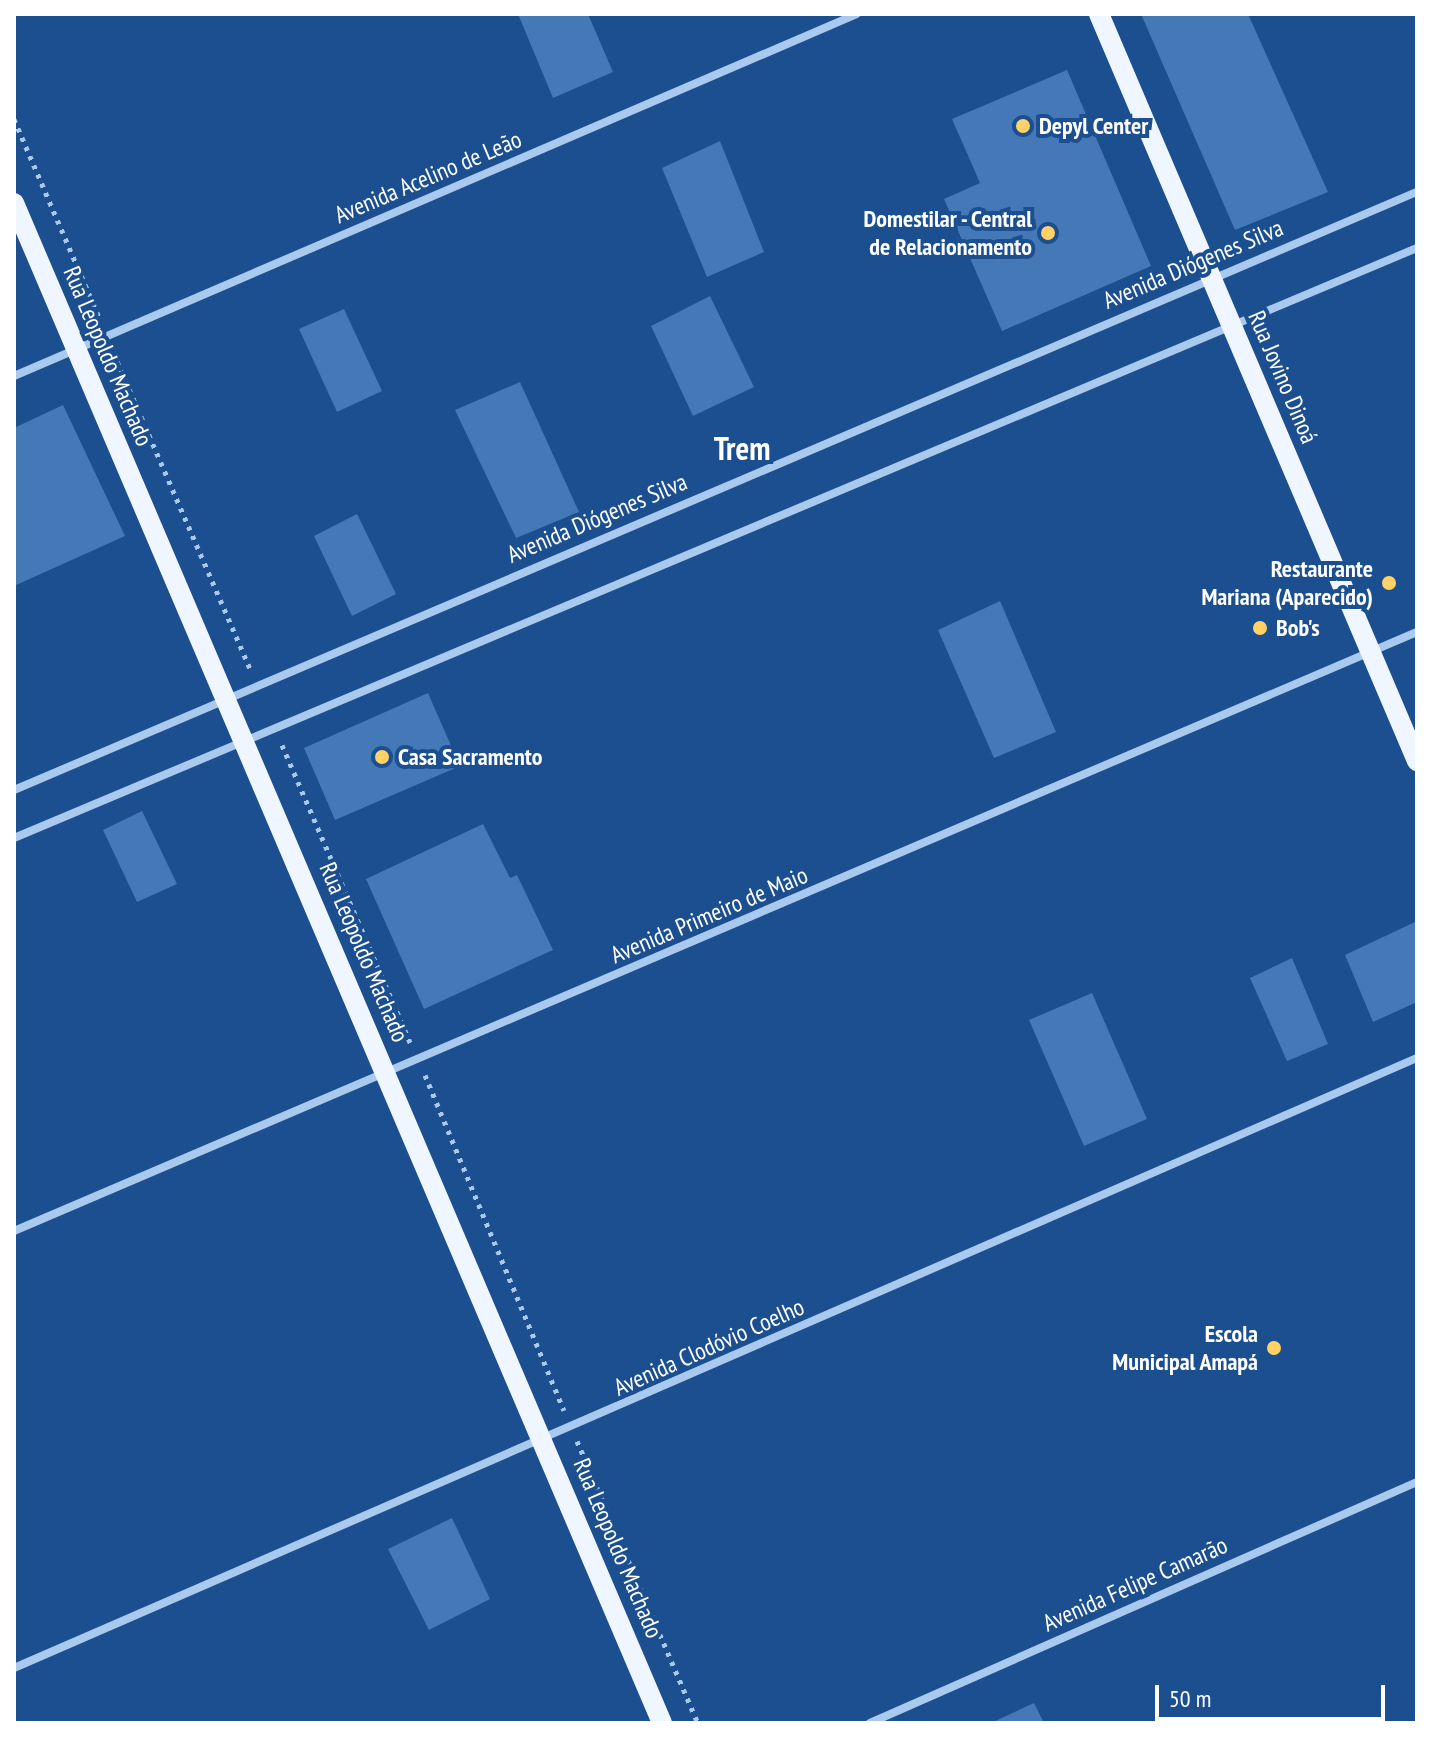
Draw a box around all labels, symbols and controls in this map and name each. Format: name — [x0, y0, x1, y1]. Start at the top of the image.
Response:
place label: Depyl Center — [1039, 112, 1149, 140]
marker: Depyl Center — [1014, 117, 1032, 135]
street label: Avenida Acelino de Leão — [330, 125, 526, 229]
place label: Domestilar - Central de Relacionamento — [861, 205, 1032, 261]
street label: Avenida Diógenes Silva — [1099, 213, 1287, 315]
marker: Domestilar - Central de Relacionamento — [1039, 224, 1057, 242]
street label: Rua Leopoldo Machado — [57, 262, 159, 450]
street label: Rua Jovino Dinoá — [1242, 306, 1324, 448]
district label: Trem — [714, 429, 770, 467]
street label: Avenida Diógenes Silva — [503, 467, 691, 569]
place label: Restaurante Mariana (Aparecido) — [1201, 555, 1373, 611]
marker: Restaurante Mariana (Aparecido) — [1380, 574, 1398, 592]
place label: Bob's — [1276, 614, 1320, 642]
marker: Bob's — [1251, 619, 1269, 637]
place label: Casa Sacramento — [398, 743, 542, 771]
marker: Casa Sacramento — [373, 748, 391, 766]
street label: Rua Leopoldo Machado — [313, 858, 415, 1046]
street label: Avenida Primeiro de Maio — [606, 860, 812, 970]
street label: Avenida Clodóvio Coelho — [609, 1292, 809, 1402]
place label: Escola Municipal Amapá — [1112, 1320, 1258, 1376]
marker: Escola Municipal Amapá — [1265, 1339, 1283, 1357]
street label: Rua Leopoldo Machado — [567, 1454, 669, 1642]
street label: Avenida Felipe Camarão — [1038, 1530, 1232, 1638]
scale bar — [1159, 1669, 1389, 1719]
text: 50 m — [1169, 1683, 1211, 1714]

